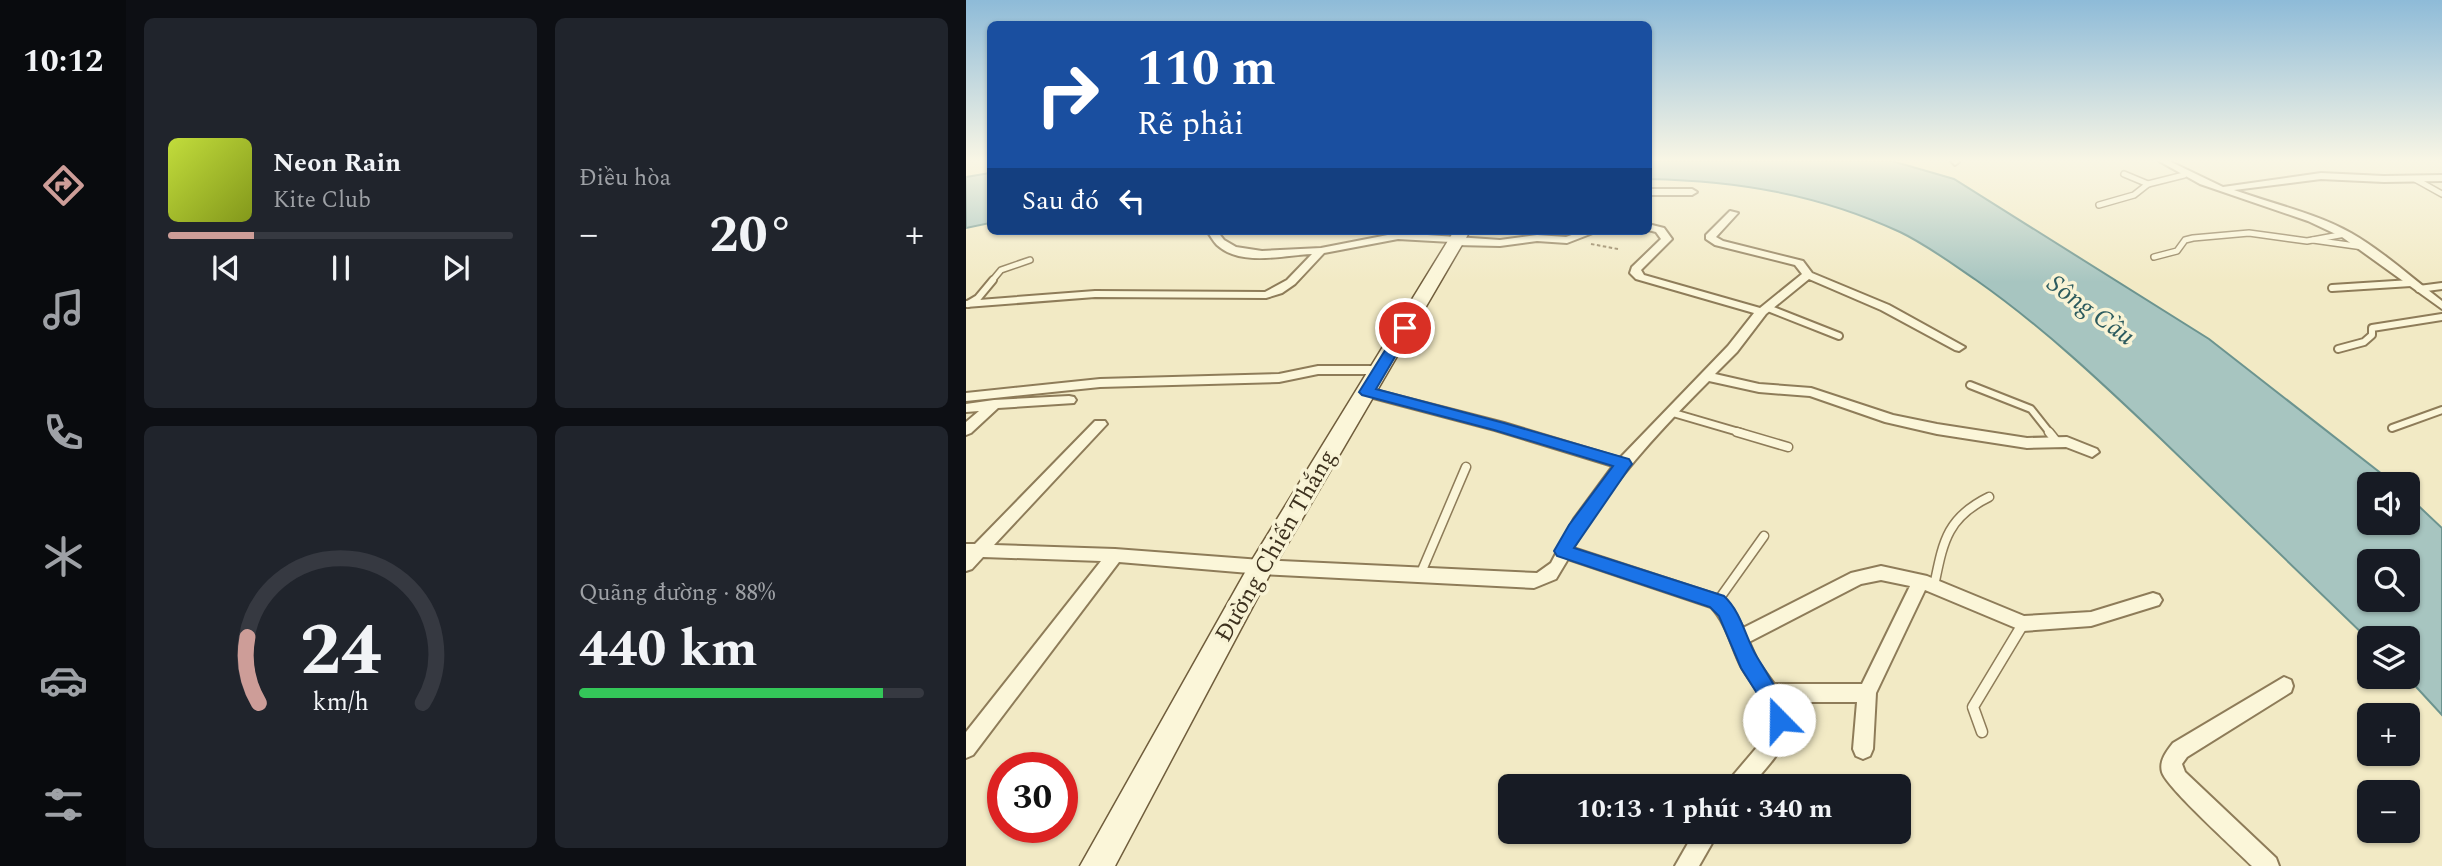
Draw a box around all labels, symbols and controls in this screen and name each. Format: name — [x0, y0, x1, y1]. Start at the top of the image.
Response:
text: 110 m — [1137, 32, 1276, 107]
text: 10:12 — [23, 37, 103, 86]
icon: right — [1022, 49, 1113, 140]
text: Rẽ phải — [1137, 100, 1244, 149]
text: Neon Rain — [273, 143, 401, 183]
icon: directions — [39, 161, 88, 210]
text: Điều hòa — [579, 161, 671, 196]
text: Sau đó — [1022, 181, 1099, 221]
icon: left — [1113, 182, 1151, 220]
text: Kite Club — [273, 183, 371, 218]
text: 20° — [709, 196, 794, 275]
text: − — [579, 206, 598, 264]
text: + — [905, 206, 924, 264]
icon: previous — [207, 249, 245, 287]
icon: pause — [322, 249, 360, 287]
icon: next — [437, 249, 475, 287]
water label: Sông Cầu — [2038, 264, 2144, 356]
icon: music — [39, 285, 88, 334]
pin — [1375, 298, 1435, 358]
icon: arrive — [1386, 309, 1424, 347]
icon: phone — [39, 408, 88, 457]
street label: Đường Chiến Thắng — [1206, 443, 1346, 649]
map controls — [2357, 472, 2420, 843]
button: sound — [2357, 472, 2420, 535]
icon: climate — [39, 532, 88, 581]
button: search — [2357, 549, 2420, 612]
text: Quãng đường · 88% — [579, 576, 775, 611]
text: 24 — [300, 596, 381, 707]
text: 440 km — [579, 610, 758, 689]
button: layers — [2357, 626, 2420, 689]
icon: car — [39, 656, 88, 705]
position arrow — [1742, 683, 1816, 757]
text: km/h — [312, 684, 369, 722]
button: + — [2357, 703, 2420, 766]
speed limit sign: 30 — [987, 752, 1078, 843]
icon: filters — [39, 780, 88, 829]
button: − — [2357, 780, 2420, 843]
text: 10:13 · 1 phút · 340 m — [1577, 789, 1832, 829]

